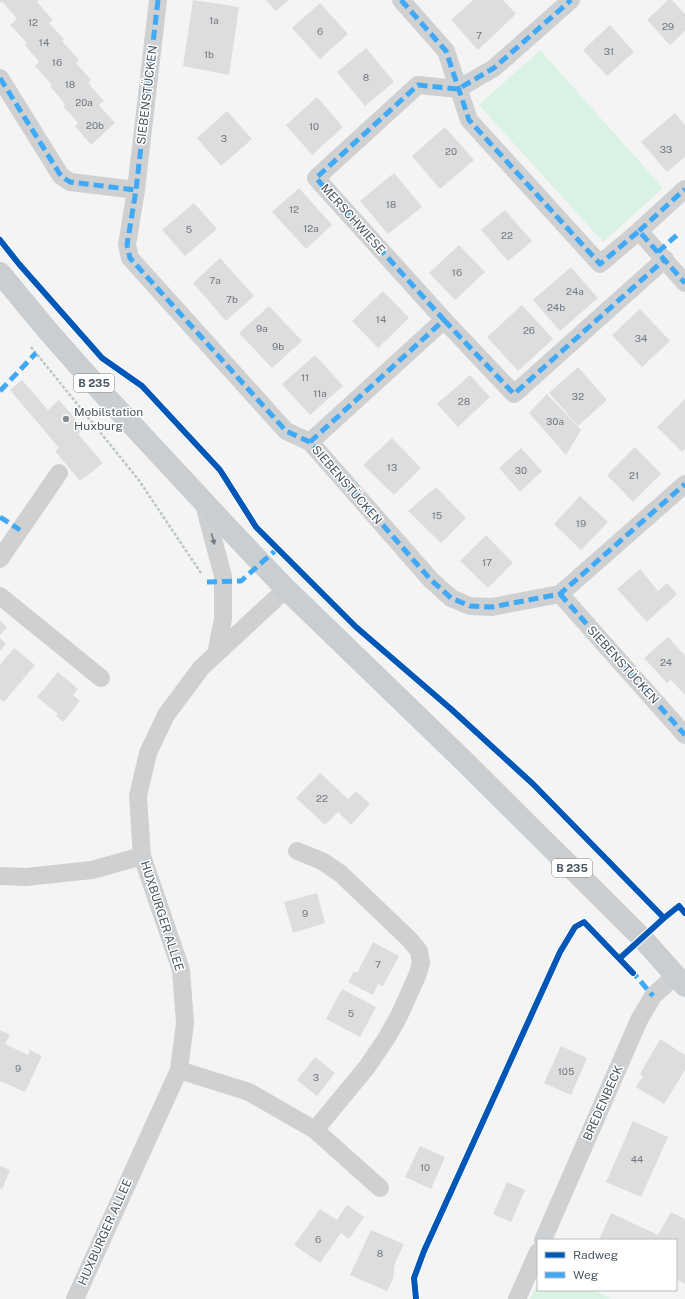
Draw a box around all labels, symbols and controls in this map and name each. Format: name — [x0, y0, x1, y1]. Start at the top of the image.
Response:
house number: 1a — [209, 14, 219, 26]
house number: 12 — [28, 16, 38, 28]
house number: 29 — [662, 20, 674, 32]
house number: 6 — [317, 25, 323, 37]
house number: 7 — [476, 29, 482, 41]
house number: 14 — [39, 36, 49, 48]
street label: SIEBENSTÜCKEN — [134, 45, 160, 145]
house number: 31 — [604, 45, 614, 57]
house number: 1b — [204, 48, 214, 60]
house number: 16 — [52, 56, 62, 68]
house number: 8 — [363, 71, 369, 83]
house number: 18 — [65, 78, 75, 90]
house number: 20a — [75, 96, 93, 108]
house number: 20b — [86, 119, 104, 131]
house number: 10 — [309, 120, 319, 132]
house number: 3 — [221, 132, 227, 144]
house number: 33 — [660, 143, 672, 155]
house number: 20 — [445, 145, 457, 157]
street label: MERSCHWIESE — [318, 181, 388, 257]
house number: 18 — [386, 198, 396, 210]
house number: 12 — [289, 203, 299, 215]
house number: 12a — [303, 222, 319, 234]
house number: 5 — [186, 223, 192, 235]
house number: 22 — [501, 229, 513, 241]
house number: 16 — [452, 266, 462, 278]
house number: 7a — [209, 274, 221, 286]
house number: 24a — [566, 285, 584, 297]
house number: 7b — [226, 293, 238, 305]
house number: 24b — [547, 301, 565, 313]
house number: 14 — [376, 313, 386, 325]
house number: 9a — [256, 322, 268, 334]
house number: 26 — [523, 324, 535, 336]
house number: 34 — [635, 332, 647, 344]
house number: 9b — [272, 340, 284, 352]
house number: 11 — [301, 371, 309, 383]
road number: B 235 — [74, 374, 114, 392]
house number: 11a — [313, 387, 327, 399]
house number: 32 — [572, 390, 584, 402]
house number: 28 — [458, 395, 470, 407]
place label: Mobilstation Huxburg — [74, 405, 143, 433]
marker: Mobilstation Huxburg — [61, 414, 71, 424]
house number: 30a — [546, 415, 564, 427]
street label: SIEBENSTÜCKEN — [309, 443, 385, 527]
house number: 13 — [387, 461, 397, 473]
house number: 30 — [515, 464, 527, 476]
house number: 21 — [629, 469, 639, 481]
house number: 15 — [432, 509, 442, 521]
house number: 19 — [576, 517, 586, 529]
one-way arrow — [210, 533, 216, 545]
house number: 17 — [482, 556, 492, 568]
street label: SIEBENSTÜCKEN — [584, 623, 662, 707]
house number: 24 — [660, 656, 672, 668]
house number: 22 — [316, 792, 328, 804]
street label: HUXBURGER ALLEE — [138, 859, 186, 973]
road number: B 235 — [552, 859, 592, 877]
house number: 9 — [302, 907, 308, 919]
house number: 7 — [375, 958, 381, 970]
house number: 5 — [348, 1007, 354, 1019]
house number: 9 — [15, 1062, 21, 1074]
street label: BREDENBECK — [580, 1063, 626, 1143]
house number: 105 — [558, 1065, 574, 1077]
house number: 3 — [313, 1071, 319, 1083]
house number: 44 — [631, 1153, 643, 1165]
house number: 10 — [420, 1161, 430, 1173]
street label: HUXBURGER ALLEE — [75, 1177, 135, 1287]
house number: 6 — [315, 1233, 321, 1245]
legend — [537, 1239, 677, 1291]
house number: 8 — [377, 1247, 383, 1259]
text: Radweg — [573, 1248, 618, 1262]
text: Weg — [573, 1268, 598, 1282]

